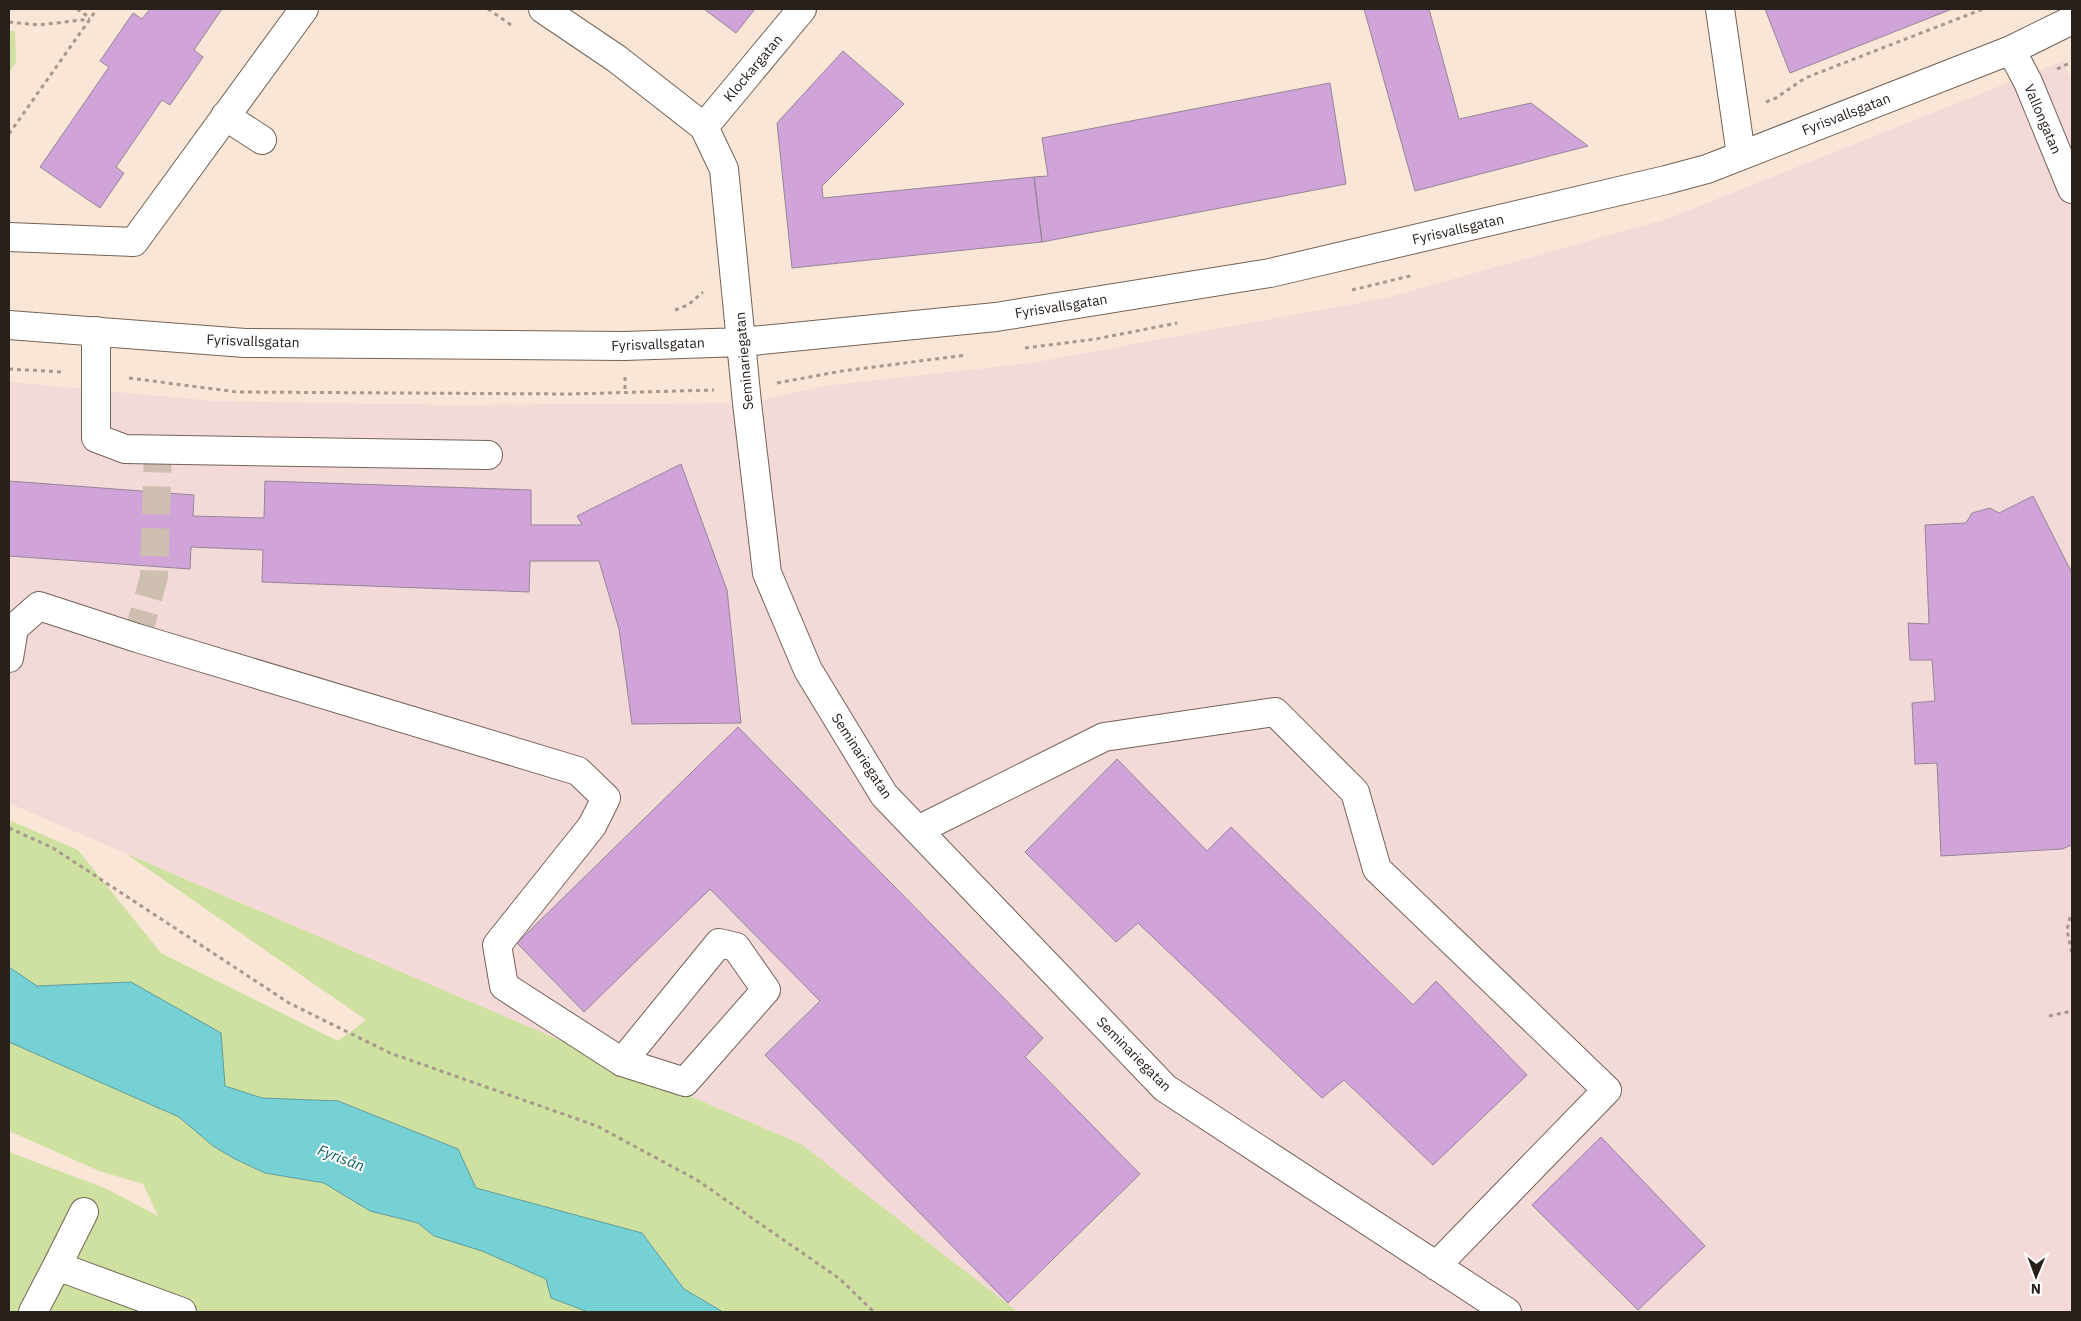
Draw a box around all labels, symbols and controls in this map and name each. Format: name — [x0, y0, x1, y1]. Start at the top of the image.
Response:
street label: Klockargatan — [720, 31, 786, 105]
street label: Vallongatan — [2020, 81, 2066, 157]
street label: Fyrisvallsgatan — [1799, 89, 1893, 139]
street label: Fyrisvallsgatan — [1410, 210, 1506, 248]
street label: Fyrisvallsgatan — [1013, 290, 1109, 322]
street label: Seminariegatan — [731, 311, 757, 411]
street label: Fyrisvallsgatan — [206, 330, 300, 352]
street label: Fyrisvallsgatan — [611, 333, 705, 355]
street label: Seminariegatan — [828, 710, 896, 802]
street label: Seminariegatan — [1093, 1013, 1175, 1095]
water label: Fyrisån — [315, 1140, 367, 1175]
north arrow — [2011, 1251, 2061, 1301]
text: N — [2031, 1280, 2041, 1298]

